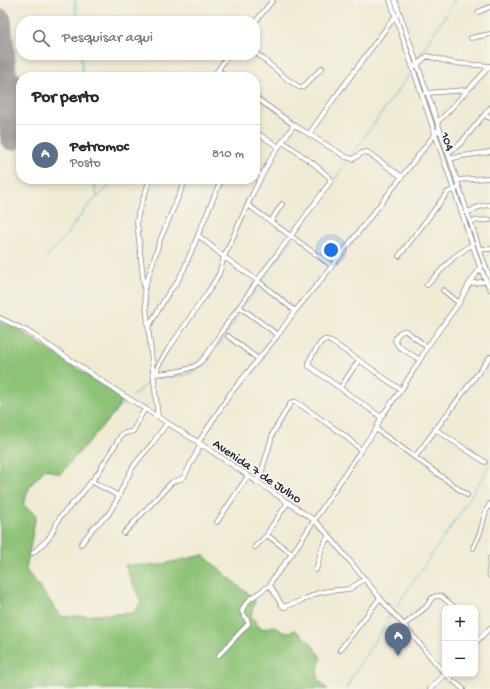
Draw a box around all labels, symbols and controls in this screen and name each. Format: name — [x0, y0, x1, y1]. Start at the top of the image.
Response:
search box — [16, 16, 260, 60]
icon: search — [30, 27, 52, 49]
text: Pesquisar aqui — [62, 29, 153, 47]
text: Por perto — [32, 88, 99, 108]
street label: 104 — [436, 130, 457, 153]
text: Petromoc — [70, 138, 129, 156]
text: A — [41, 147, 49, 162]
text: 810 m — [212, 147, 244, 162]
text: Posto — [70, 156, 101, 171]
your location — [321, 240, 341, 260]
street label: Avenida 7 de Julho — [209, 437, 304, 507]
map controls — [442, 605, 478, 677]
button: + — [442, 605, 478, 641]
pin: A — [385, 623, 411, 656]
button: − — [442, 641, 478, 677]

